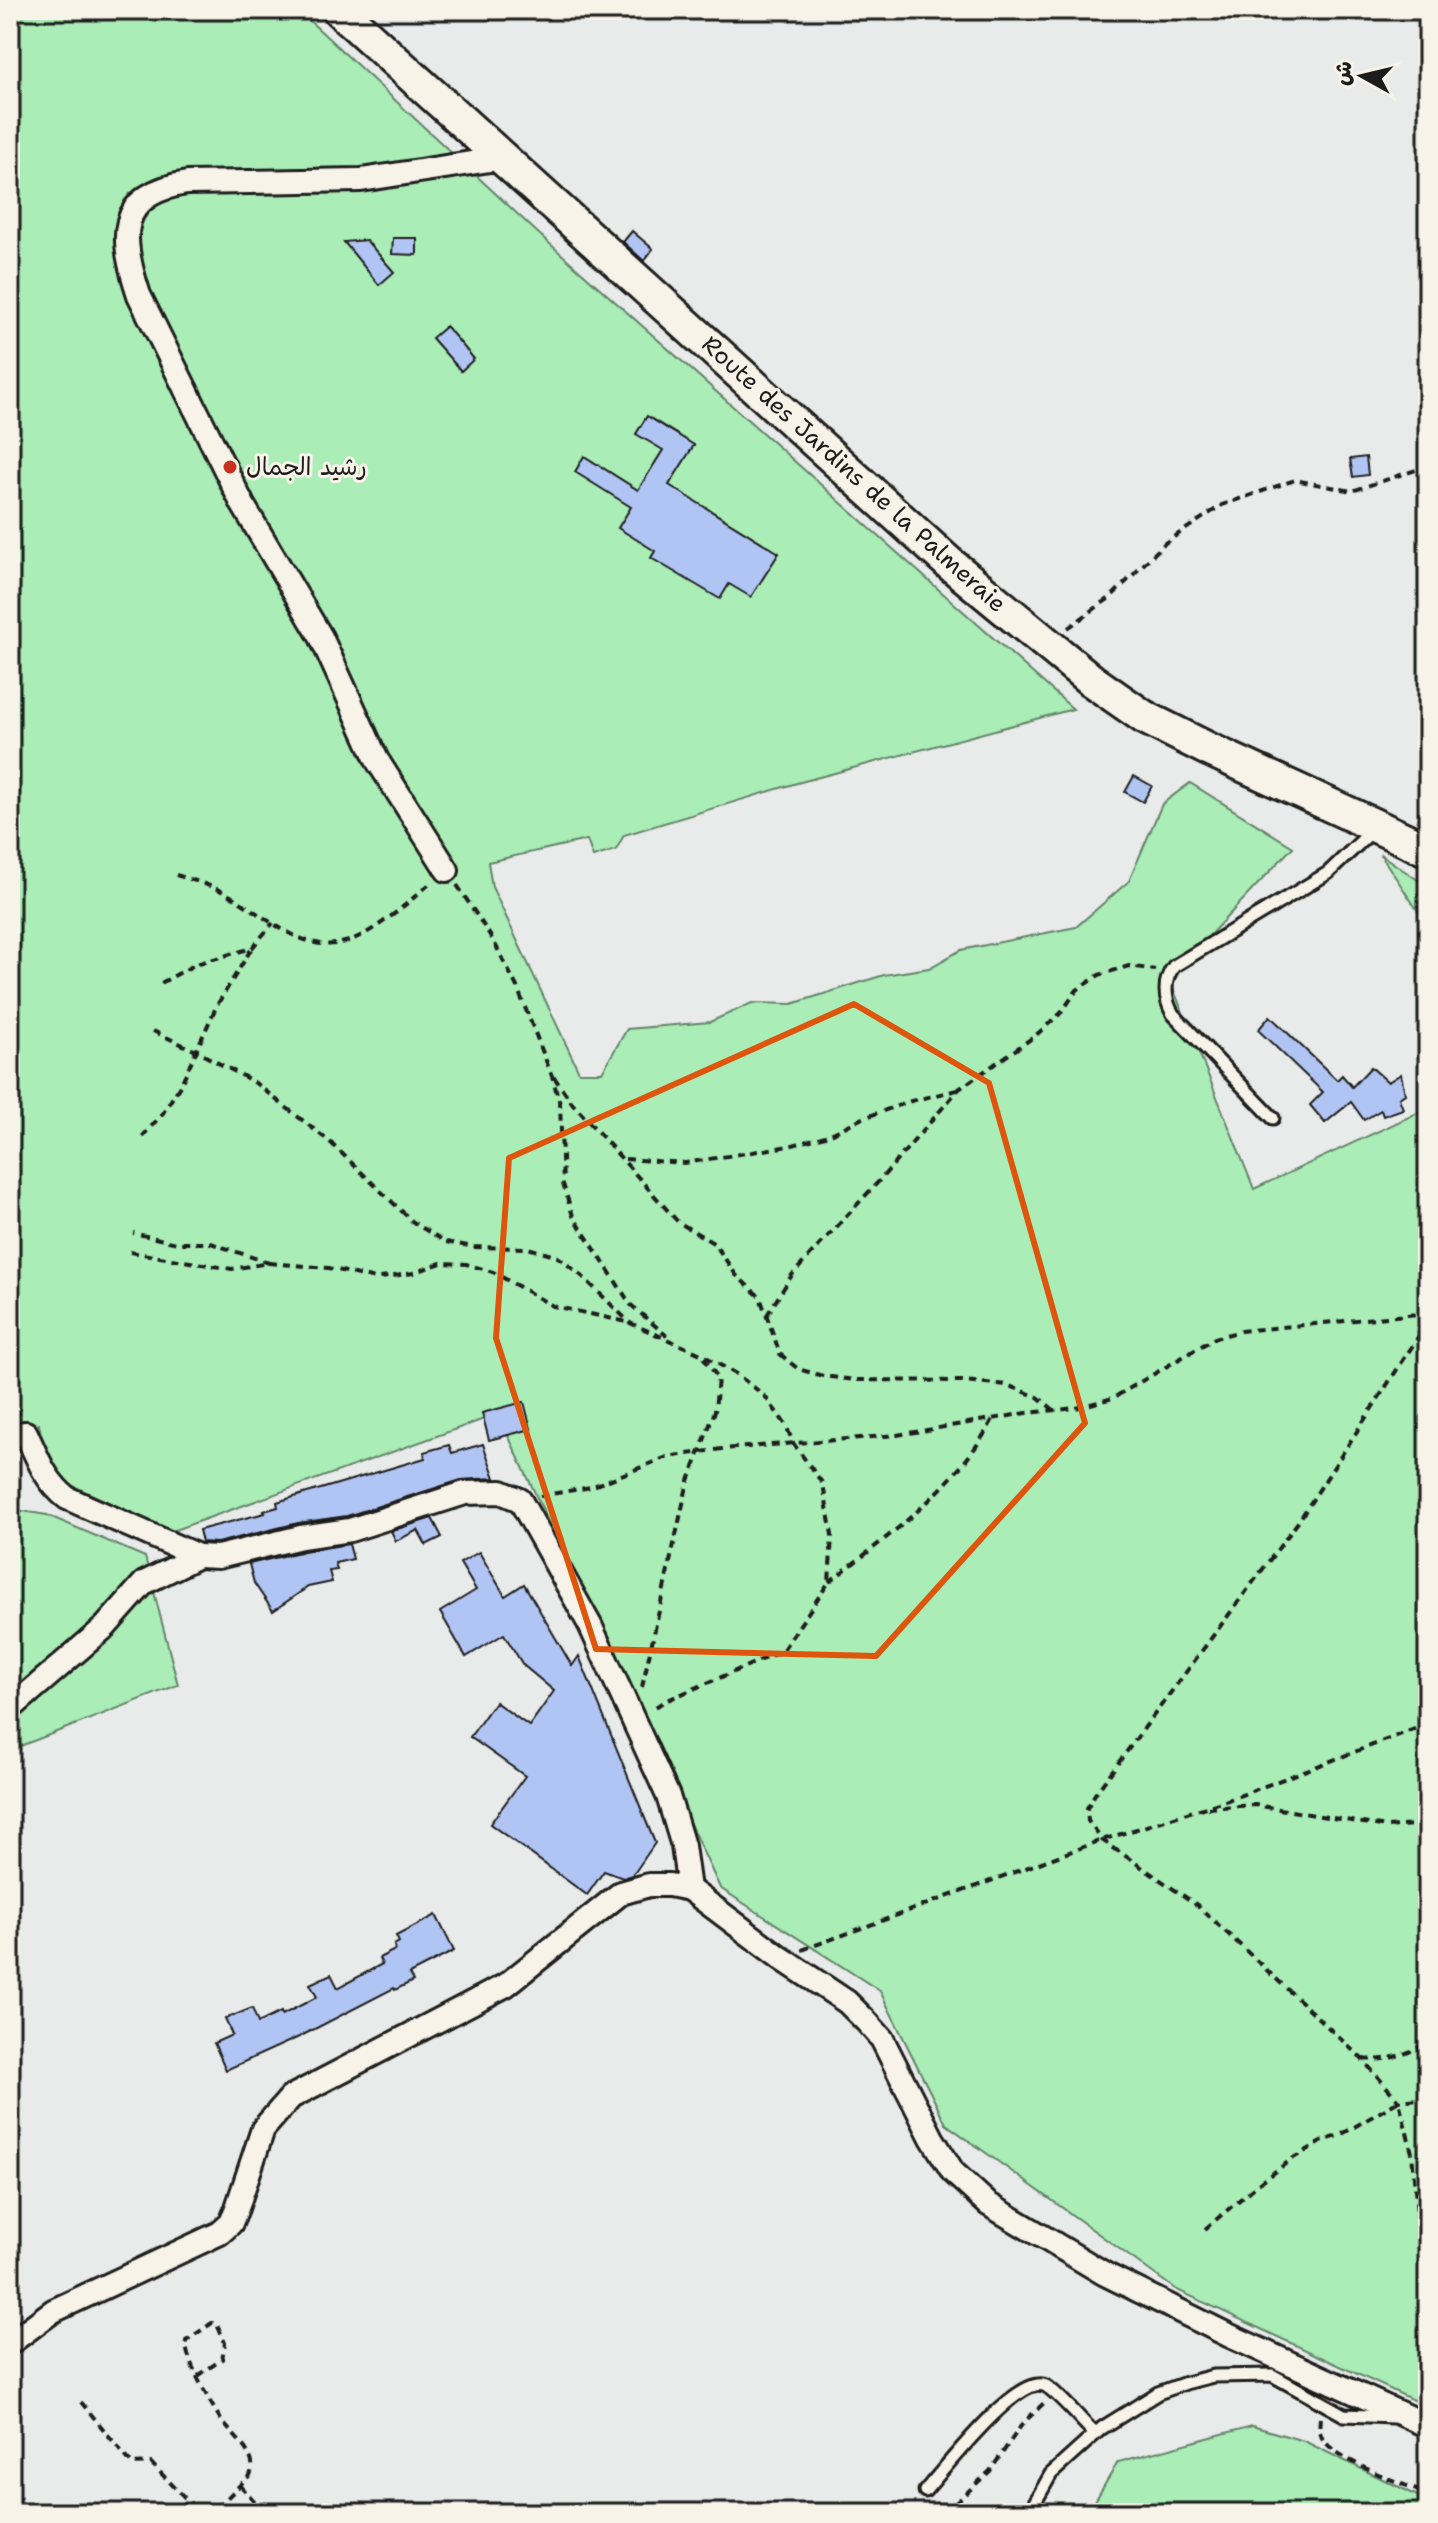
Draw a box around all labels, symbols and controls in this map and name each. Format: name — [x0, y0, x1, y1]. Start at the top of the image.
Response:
north arrow — [1322, 36, 1402, 116]
text: ش — [1327, 59, 1359, 87]
street label: Route des Jardins de la Palmeraie — [695, 329, 1013, 619]
place label: رشيد الجمال — [246, 451, 367, 483]
marker: رشيد الجمال — [221, 458, 239, 476]

